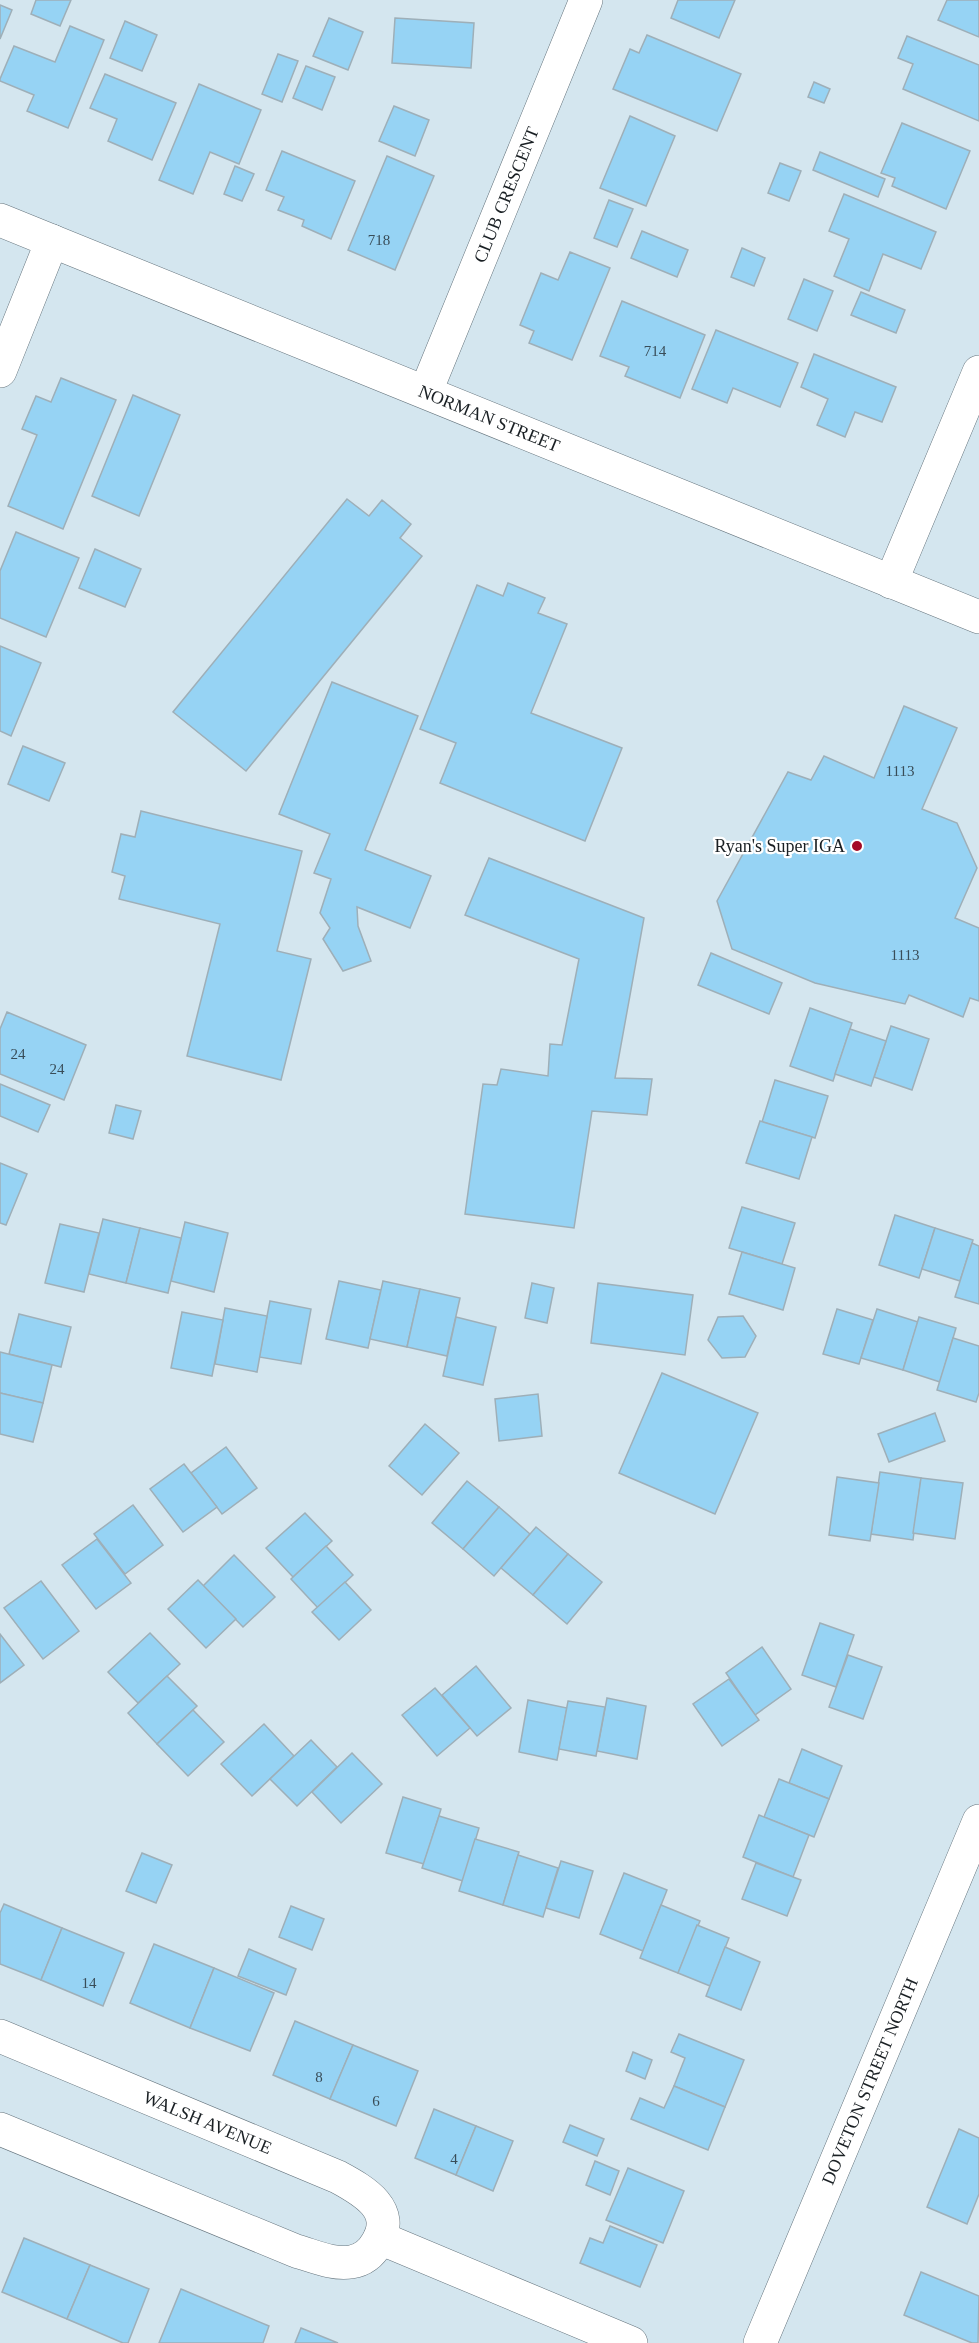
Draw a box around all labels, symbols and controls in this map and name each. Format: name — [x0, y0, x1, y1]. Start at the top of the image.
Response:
street label: CLUB CRESCENT — [470, 124, 543, 265]
house number: 718 — [368, 232, 390, 248]
house number: 714 — [644, 343, 667, 359]
street label: NORMAN STREET — [416, 381, 563, 456]
house number: 1113 — [886, 763, 914, 779]
place label: Ryan's Super IGA — [714, 836, 845, 856]
marker: Ryan's Super IGA — [850, 839, 864, 853]
house number: 1113 — [891, 947, 919, 963]
house number: 24 — [11, 1046, 26, 1062]
house number: 24 — [50, 1061, 65, 1077]
house number: 14 — [82, 1975, 97, 1991]
street label: DOVETON STREET NORTH — [818, 1975, 922, 2187]
house number: 8 — [315, 2069, 323, 2085]
street label: WALSH AVENUE — [140, 2087, 275, 2158]
house number: 6 — [372, 2093, 380, 2109]
house number: 4 — [450, 2151, 458, 2167]

